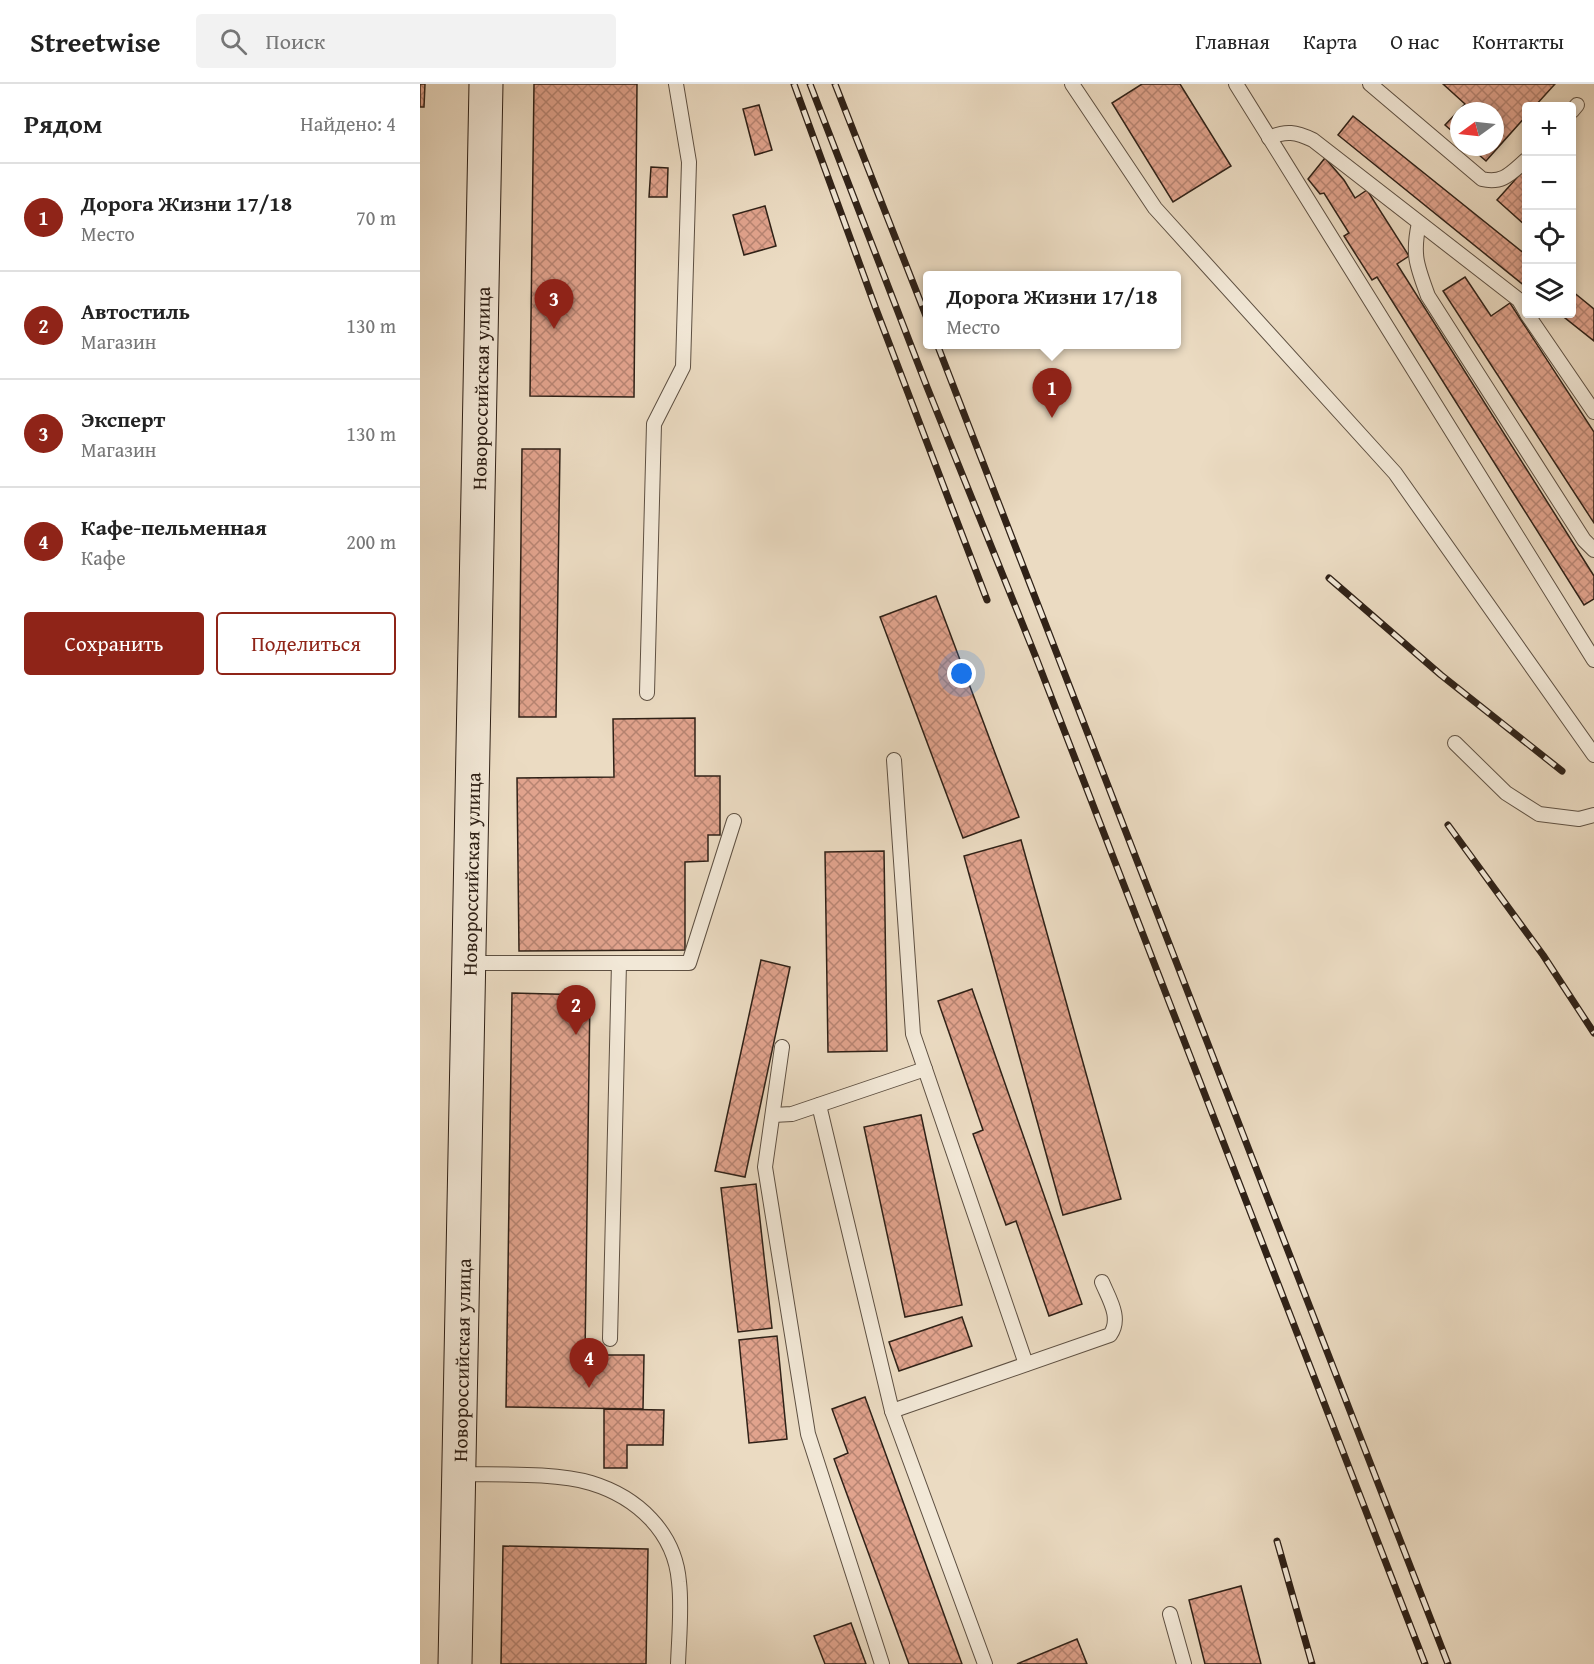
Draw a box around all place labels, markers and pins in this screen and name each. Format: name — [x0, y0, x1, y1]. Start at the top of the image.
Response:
pin: 3 — [534, 280, 574, 329]
pin: 1 — [1032, 368, 1072, 418]
pin: 2 — [556, 986, 596, 1035]
pin: 4 — [570, 1338, 608, 1388]

